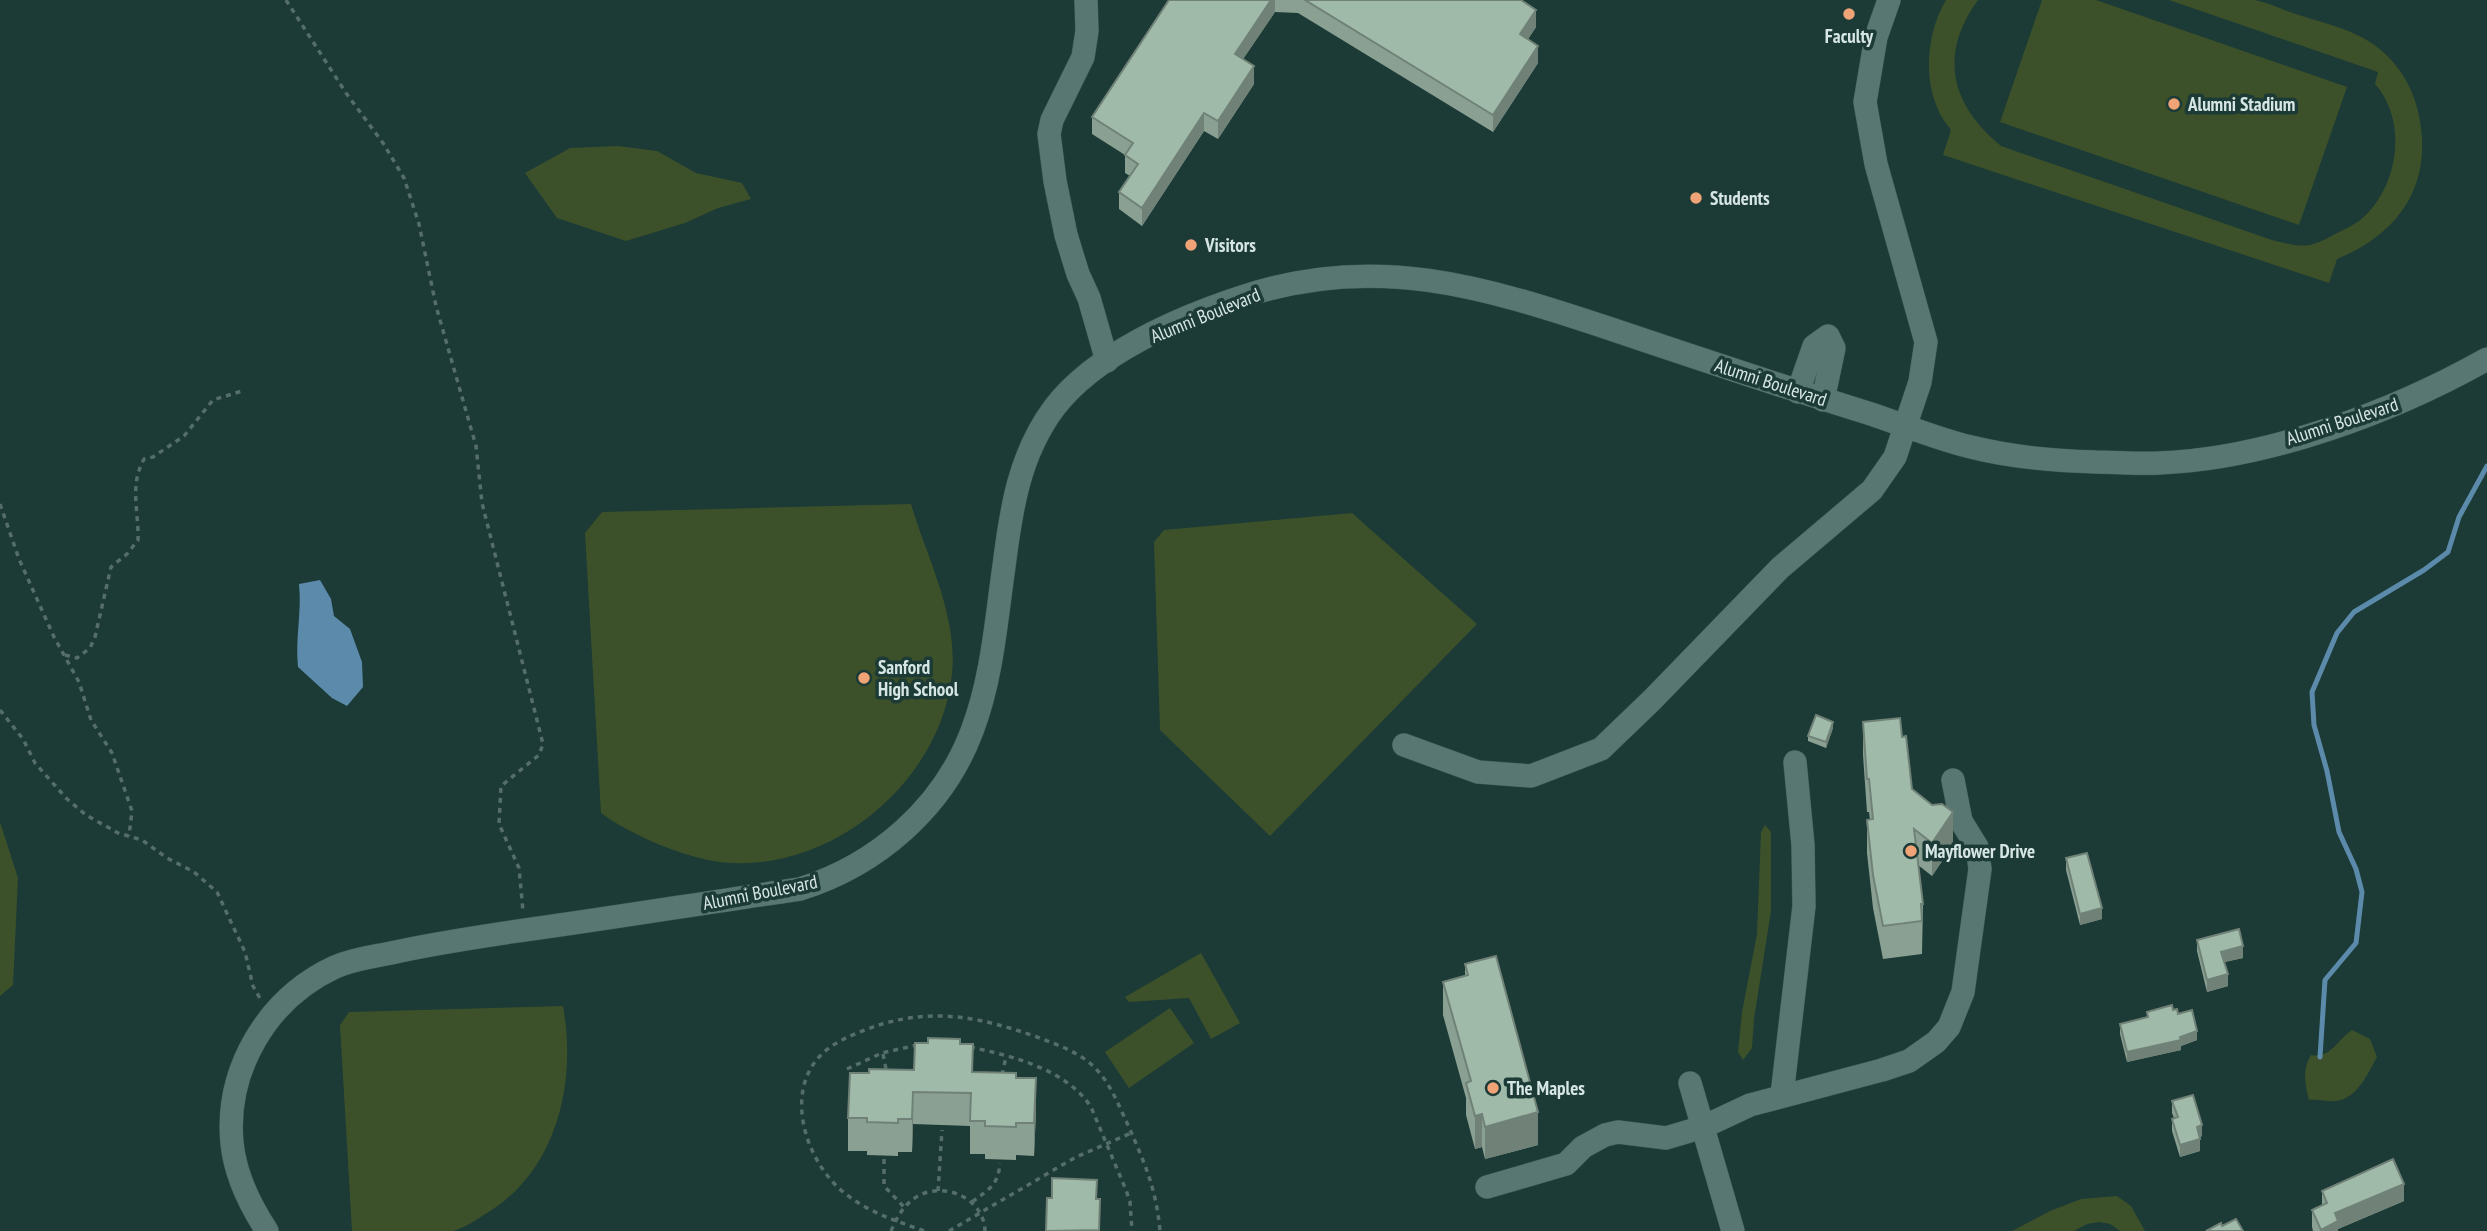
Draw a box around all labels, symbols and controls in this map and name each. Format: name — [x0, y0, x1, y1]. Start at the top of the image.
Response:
marker: Faculty — [1841, 6, 1857, 22]
place label: Faculty — [1825, 24, 1874, 48]
place label: Alumni Stadium — [2187, 92, 2295, 116]
marker: Alumni Stadium — [2166, 96, 2182, 112]
place label: Students — [1710, 186, 1770, 210]
marker: Students — [1688, 190, 1704, 206]
place label: Visitors — [1204, 233, 1256, 257]
marker: Visitors — [1183, 237, 1199, 253]
street label: Alumni Boulevard — [1147, 282, 1263, 348]
street label: Alumni Boulevard — [1712, 353, 1830, 411]
street label: Alumni Boulevard — [2283, 392, 2401, 450]
place label: Sanford High School — [878, 655, 959, 701]
marker: Sanford High School — [856, 670, 872, 686]
place label: Mayflower Drive — [1925, 839, 2035, 863]
marker: Mayflower Drive — [1903, 843, 1919, 859]
street label: Alumni Boulevard — [701, 869, 819, 915]
place label: The Maples — [1507, 1076, 1585, 1100]
marker: The Maples — [1485, 1080, 1501, 1096]

